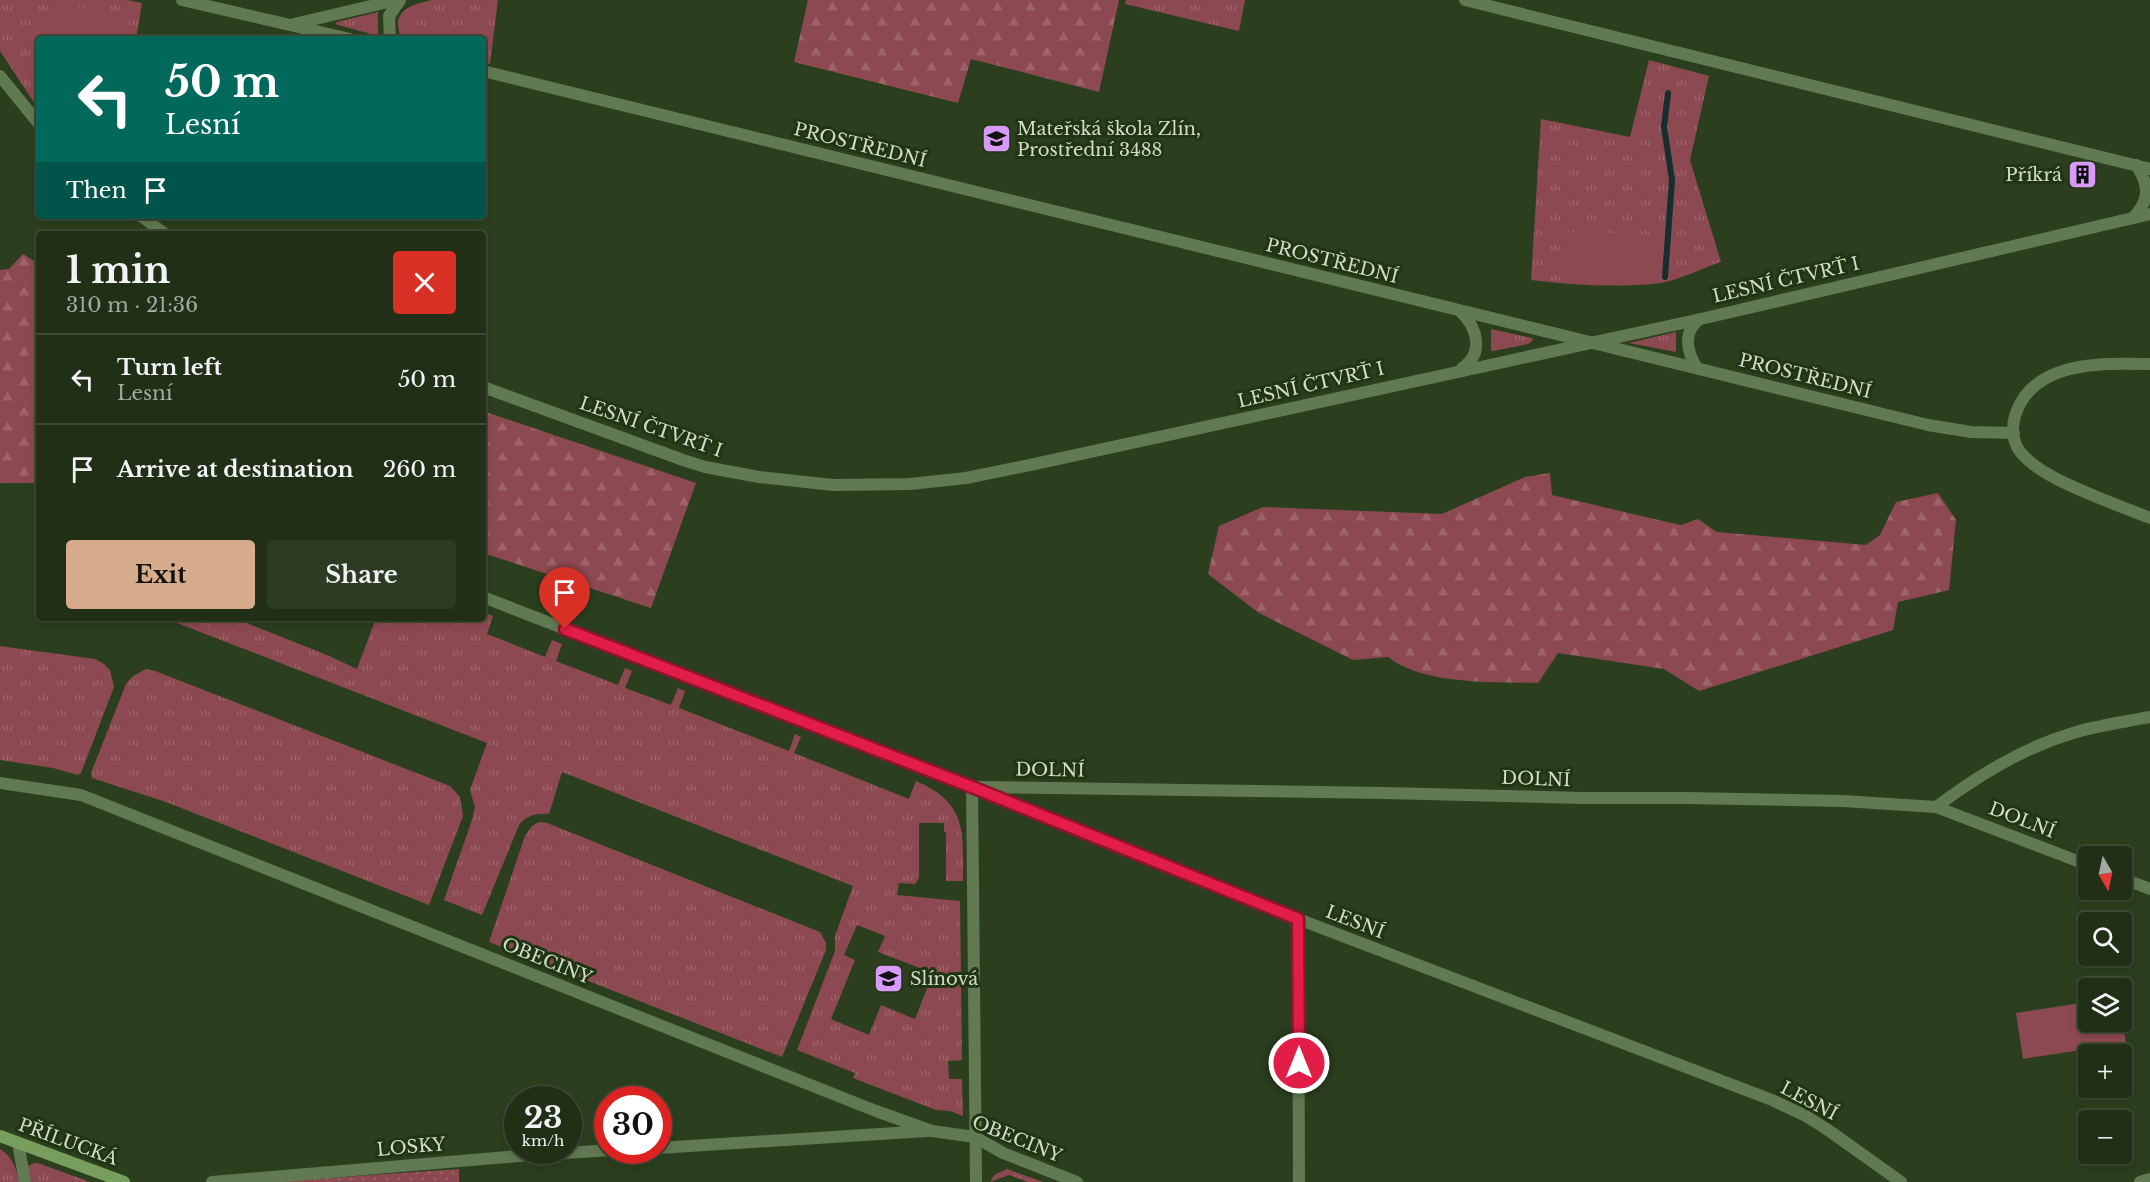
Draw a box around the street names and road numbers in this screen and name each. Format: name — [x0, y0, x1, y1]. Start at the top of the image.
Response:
street label: PROSTŘEDNÍ — [791, 117, 929, 172]
street label: PROSTŘEDNÍ — [1263, 233, 1401, 288]
street label: LESNÍ ČTVRŤ I — [1710, 251, 1862, 308]
street label: PROSTŘEDNÍ — [1736, 348, 1874, 403]
street label: LESNÍ ČTVRŤ I — [1235, 356, 1387, 413]
street label: LESNÍ ČTVRŤ I — [577, 391, 726, 462]
street label: DOLNÍ — [1015, 757, 1085, 782]
street label: DOLNÍ — [1501, 766, 1571, 791]
street label: DOLNÍ — [1986, 796, 2059, 843]
street label: LESNÍ — [1322, 900, 1388, 943]
street label: OBECINY — [499, 933, 596, 989]
street label: LESNÍ — [1777, 1076, 1842, 1125]
street label: OBECINY — [969, 1111, 1066, 1167]
street label: PŘÍLUCKÁ — [15, 1113, 122, 1171]
street label: LOSKY — [376, 1133, 447, 1161]

